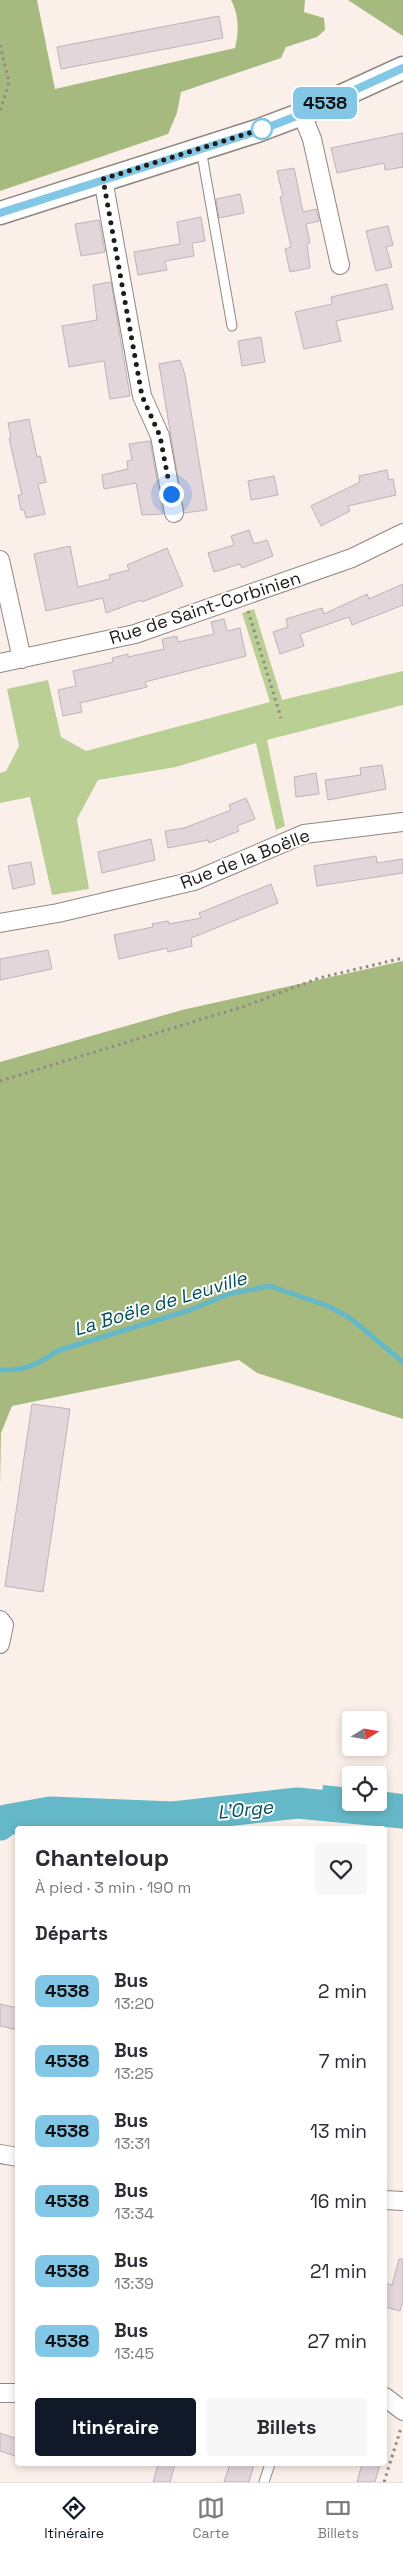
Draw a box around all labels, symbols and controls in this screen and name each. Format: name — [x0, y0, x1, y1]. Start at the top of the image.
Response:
line badge: 4538 — [290, 87, 360, 119]
text: 4538 — [303, 91, 347, 114]
unlabelled marker — [251, 118, 273, 140]
your location — [159, 482, 184, 507]
street label: Rue de Saint-Corbinien — [106, 566, 303, 649]
street label: Rue de la Boëlle — [177, 823, 313, 894]
water label: La Boële de Leuville — [71, 1265, 250, 1342]
north arrow — [342, 1711, 388, 1756]
map controls — [342, 1711, 387, 1811]
button: locate — [342, 1766, 387, 1811]
water label: L'Orge — [216, 1794, 275, 1825]
text: Chanteloup — [35, 1842, 169, 1873]
button: heart — [315, 1843, 367, 1895]
text: À pied · 3 min · 190 m — [35, 1877, 191, 1898]
text: Départs — [35, 1921, 108, 1946]
text: Bus — [114, 1968, 148, 1993]
text: 4538 — [45, 1979, 89, 2002]
text: 2 min — [318, 1979, 367, 2004]
text: 13:20 — [114, 1993, 154, 2014]
text: Bus — [114, 2038, 148, 2063]
text: 4538 — [45, 2049, 89, 2072]
text: 7 min — [319, 2049, 367, 2074]
text: 13:25 — [114, 2063, 154, 2084]
text: Bus — [114, 2108, 148, 2133]
text: 4538 — [45, 2119, 89, 2142]
text: 13 min — [310, 2119, 367, 2144]
text: 13:31 — [114, 2133, 151, 2154]
text: Bus — [114, 2178, 148, 2203]
text: 4538 — [45, 2189, 89, 2212]
text: 16 min — [310, 2189, 367, 2214]
text: 13:34 — [114, 2203, 154, 2224]
text: Bus — [114, 2248, 148, 2273]
text: 4538 — [45, 2259, 89, 2282]
text: 21 min — [310, 2259, 367, 2284]
text: 13:39 — [114, 2273, 154, 2294]
text: Bus — [114, 2318, 148, 2343]
text: 4538 — [45, 2329, 89, 2352]
text: 27 min — [307, 2329, 367, 2354]
text: 13:45 — [114, 2343, 154, 2364]
button: Itinéraire — [35, 2398, 196, 2456]
button: Billets — [206, 2398, 367, 2456]
tab: Itinéraire — [44, 2494, 104, 2542]
tab: Carte — [192, 2494, 229, 2542]
tab: Billets — [317, 2494, 359, 2542]

